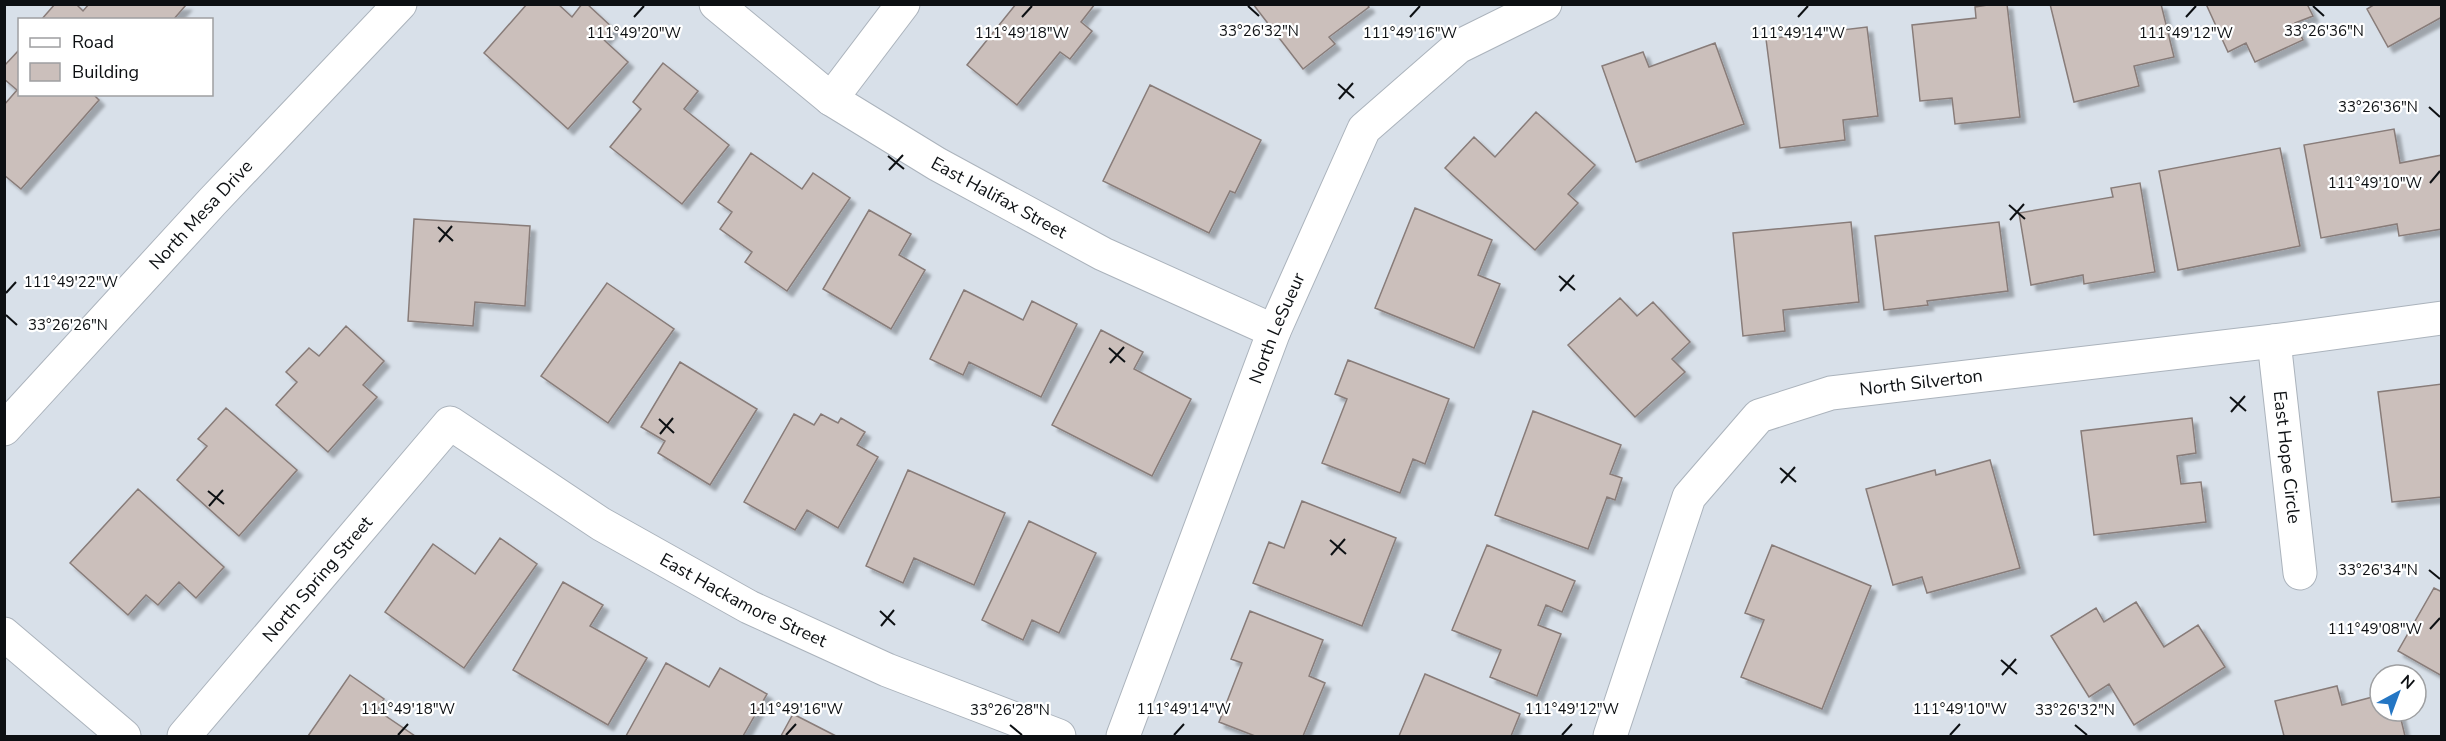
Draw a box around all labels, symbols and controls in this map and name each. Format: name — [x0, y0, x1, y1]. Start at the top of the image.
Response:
legend — [18, 18, 213, 96]
text: 33°26'32"N — [1219, 21, 1299, 41]
text: 33°26'36"N — [2284, 21, 2364, 41]
text: 111°49'20"W — [587, 23, 682, 43]
text: 111°49'18"W — [975, 23, 1070, 43]
text: 111°49'16"W — [1363, 23, 1458, 43]
text: 111°49'14"W — [1751, 23, 1846, 43]
text: 111°49'12"W — [2139, 23, 2234, 43]
text: Road — [72, 30, 114, 54]
text: Building — [72, 60, 139, 84]
text: 33°26'36"N — [2338, 97, 2418, 117]
street label: East Halifax Street — [927, 151, 1072, 244]
street label: North Mesa Drive — [144, 154, 258, 275]
text: 111°49'10"W — [2328, 173, 2423, 193]
street label: North LeSueur — [1243, 268, 1311, 387]
text: 111°49'22"W — [24, 272, 119, 292]
text: 33°26'26"N — [28, 315, 108, 335]
street label: North Silverton — [1858, 363, 1984, 402]
street label: East Hope Circle — [2268, 390, 2306, 525]
street label: North Spring Street — [257, 510, 378, 647]
street label: East Hackamore Street — [656, 547, 831, 653]
text: 33°26'34"N — [2338, 560, 2418, 580]
text: 111°49'08"W — [2328, 619, 2423, 639]
north arrow — [2368, 663, 2428, 723]
text: N — [2395, 670, 2419, 695]
text: 111°49'18"W — [361, 699, 456, 719]
text: 111°49'16"W — [749, 699, 844, 719]
text: 111°49'14"W — [1137, 699, 1232, 719]
text: 111°49'12"W — [1525, 699, 1620, 719]
text: 111°49'10"W — [1913, 699, 2008, 719]
text: 33°26'28"N — [970, 700, 1050, 720]
text: 33°26'32"N — [2035, 700, 2115, 720]

